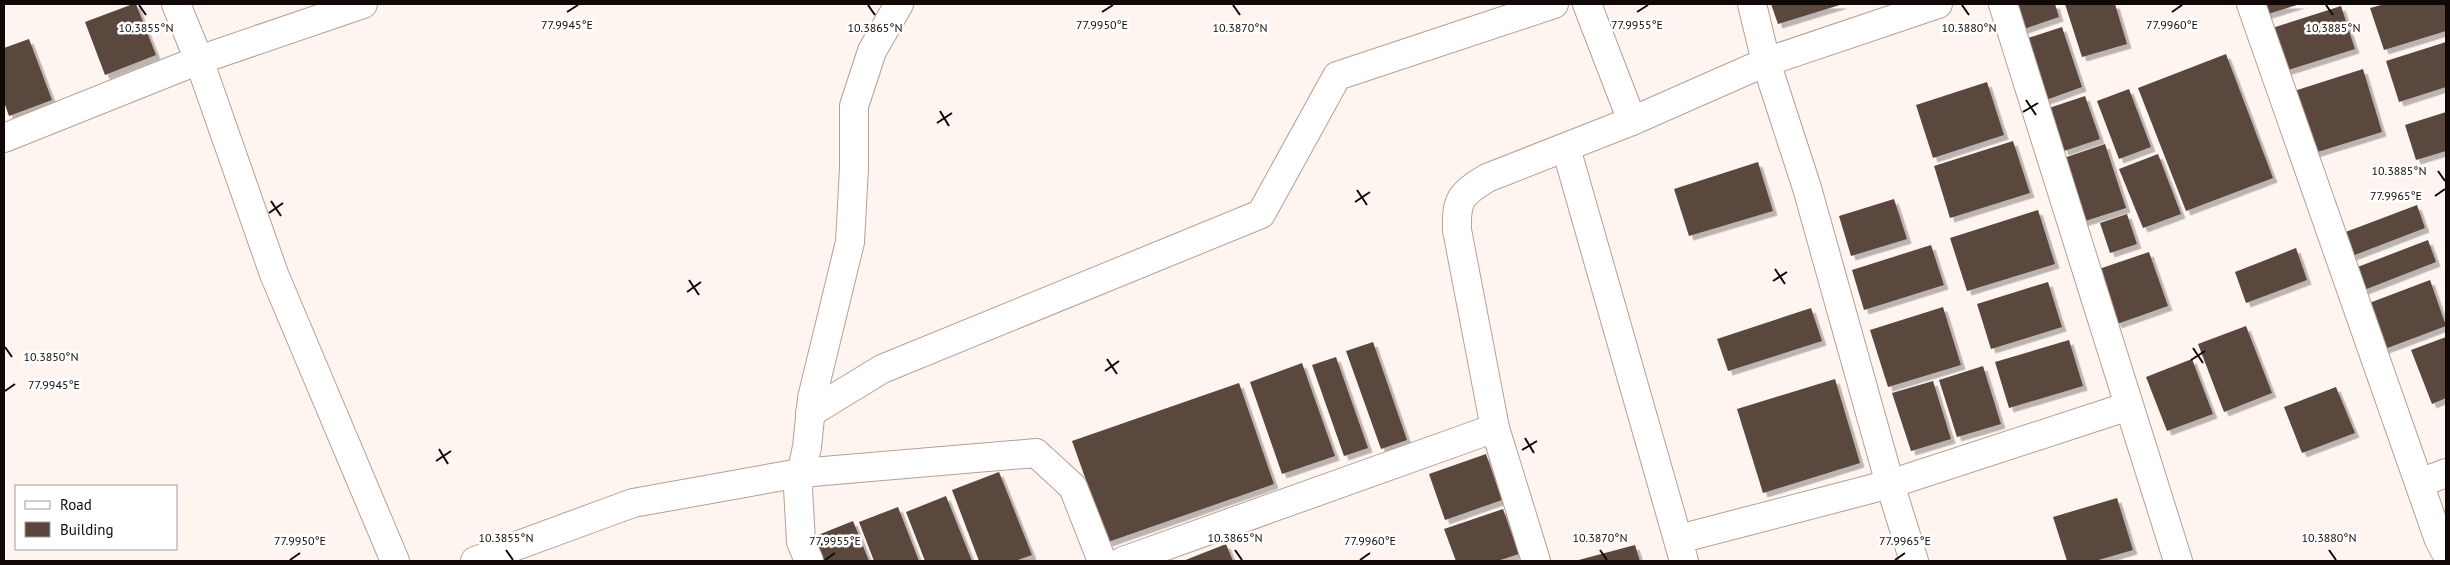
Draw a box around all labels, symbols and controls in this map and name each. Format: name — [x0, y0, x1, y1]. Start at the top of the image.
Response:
text: 77.9945°E — [541, 17, 593, 32]
text: 77.9950°E — [1076, 17, 1128, 32]
text: 77.9955°E — [1611, 17, 1663, 32]
text: 77.9960°E — [2146, 17, 2198, 32]
text: 10.3855°N — [119, 20, 173, 35]
text: 10.3865°N — [848, 20, 902, 35]
text: 10.3870°N — [1213, 20, 1267, 35]
text: 10.3880°N — [1942, 20, 1996, 35]
text: 10.3885°N — [2306, 20, 2360, 35]
text: 10.3885°N — [2372, 163, 2426, 178]
text: 77.9965°E — [2370, 188, 2422, 203]
text: 10.3850°N — [24, 349, 78, 364]
text: 77.9945°E — [28, 377, 80, 392]
legend — [15, 485, 178, 550]
text: Road — [60, 495, 92, 514]
text: Building — [60, 520, 114, 539]
text: 10.3855°N — [479, 530, 533, 545]
text: 10.3865°N — [1208, 530, 1262, 545]
text: 10.3870°N — [1573, 530, 1627, 545]
text: 10.3880°N — [2302, 530, 2356, 545]
text: 77.9950°E — [274, 533, 326, 548]
text: 77.9955°E — [809, 533, 861, 548]
text: 77.9960°E — [1344, 533, 1396, 548]
text: 77.9965°E — [1879, 533, 1931, 548]

